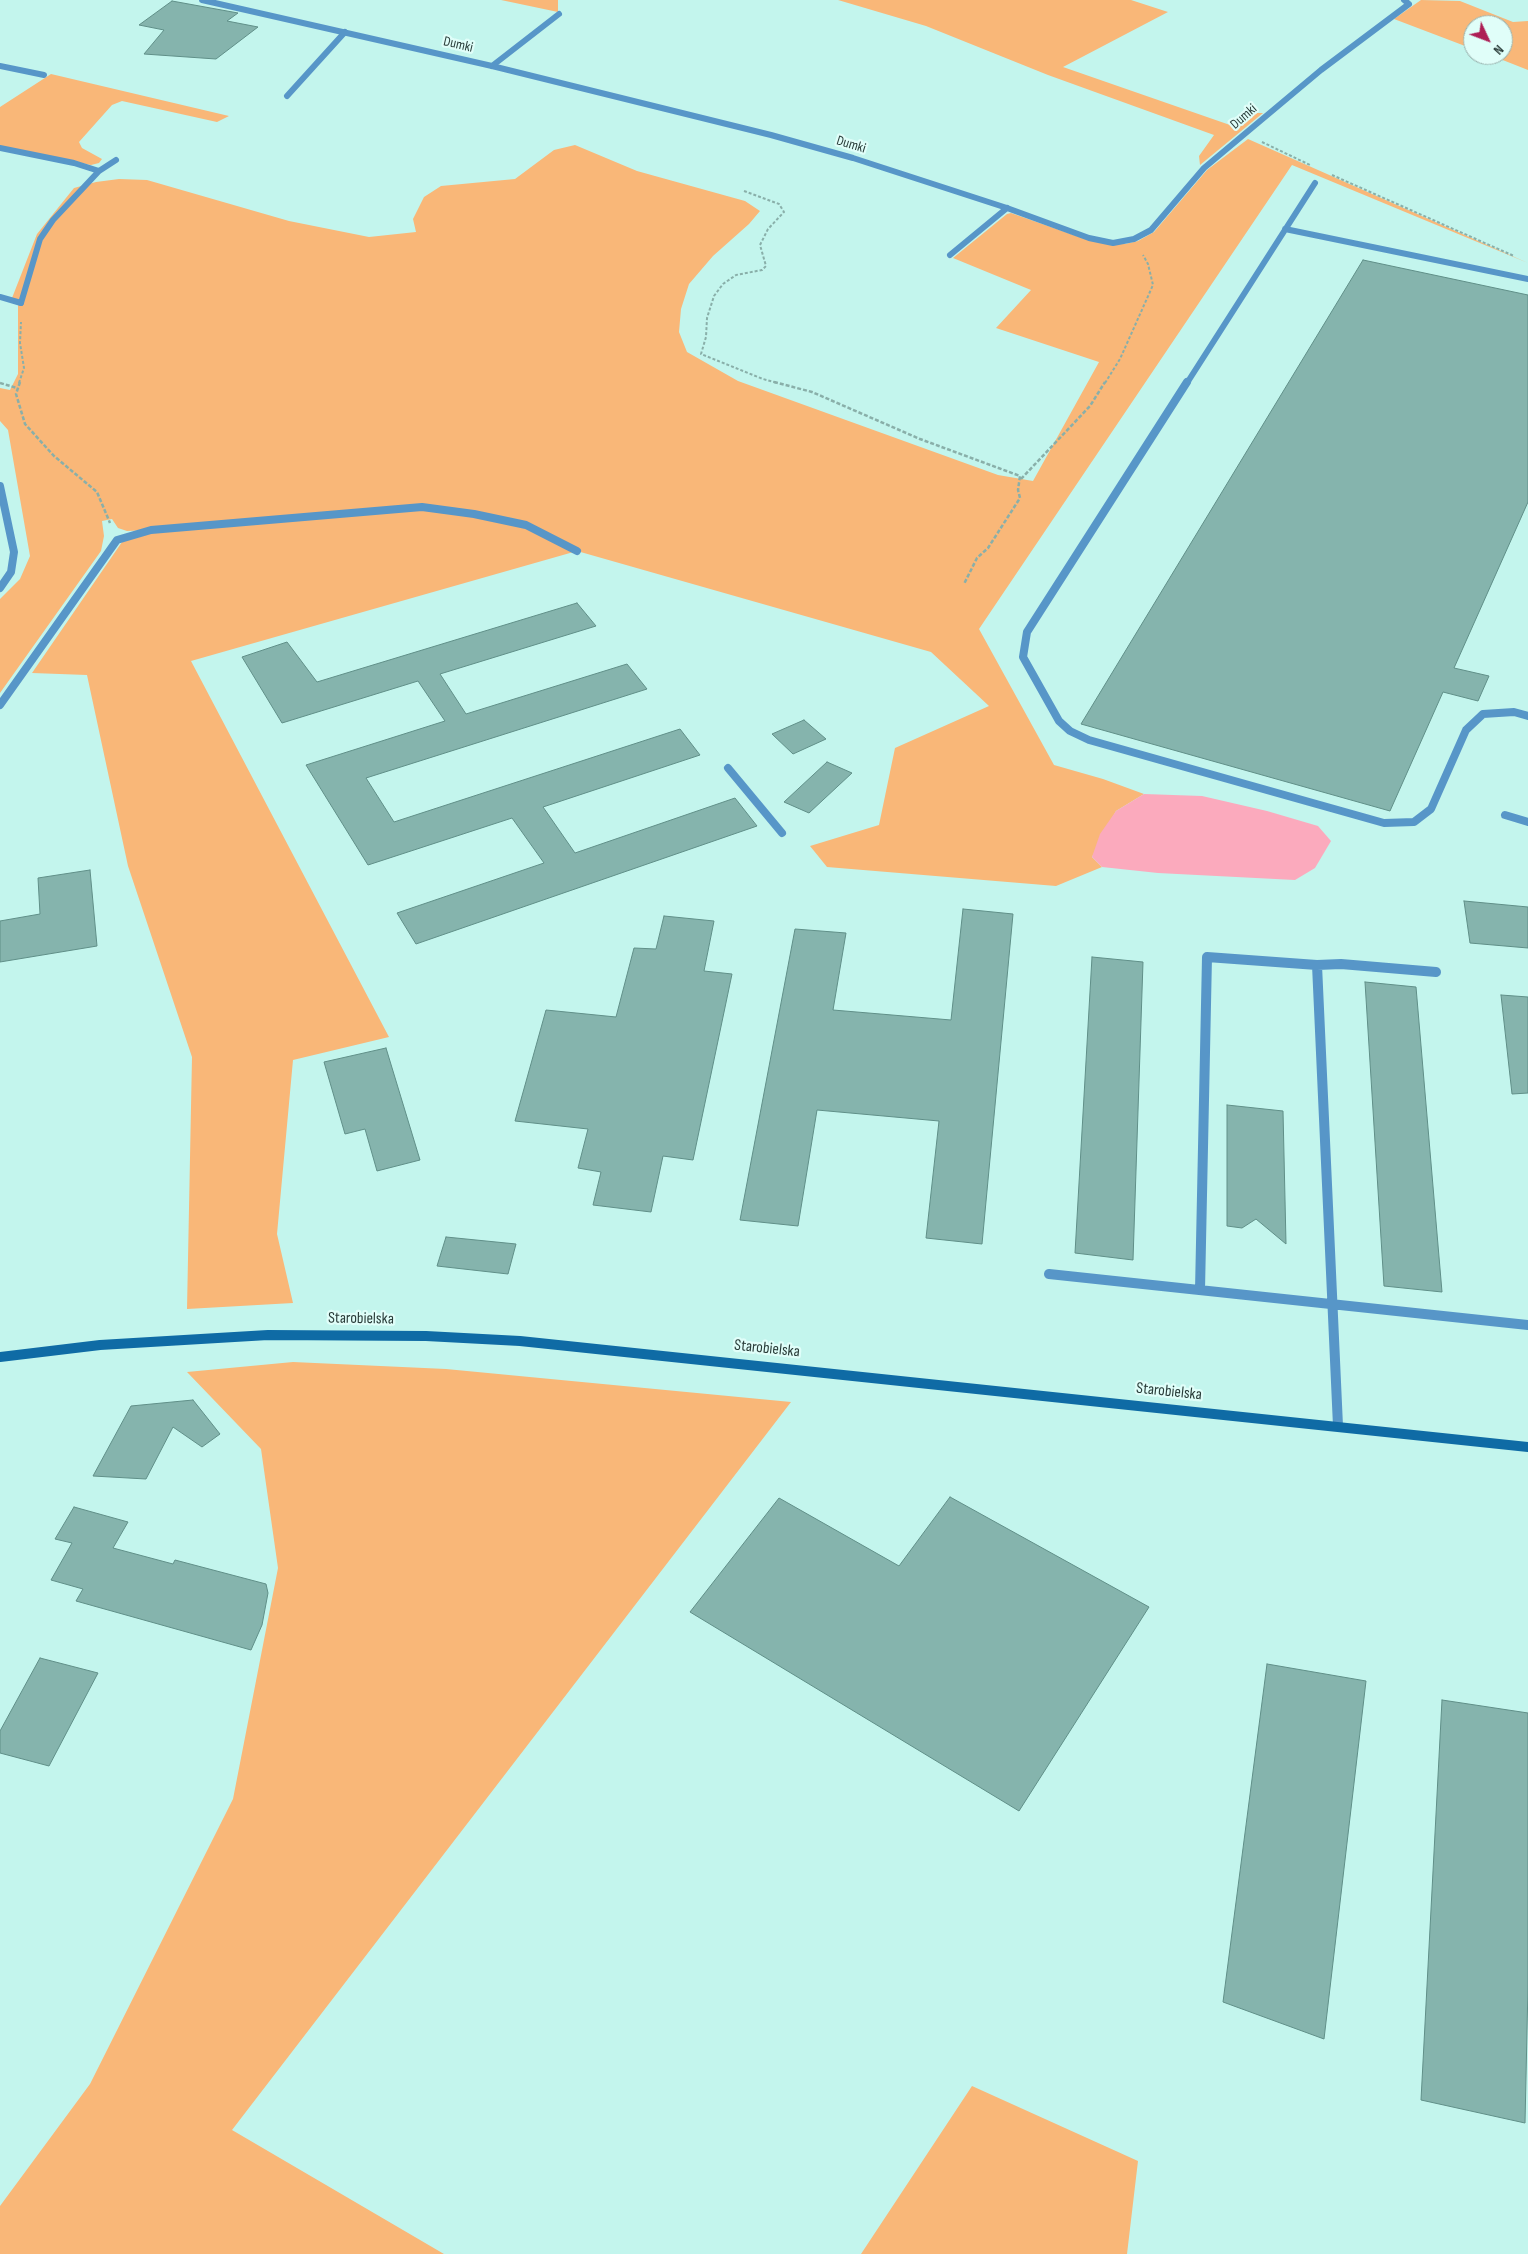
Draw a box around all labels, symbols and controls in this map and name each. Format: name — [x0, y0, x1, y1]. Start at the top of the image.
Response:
north arrow — [1463, 15, 1513, 65]
street label: Dumki — [442, 33, 474, 57]
text: N — [1490, 41, 1507, 58]
street label: Dumki — [1227, 101, 1261, 133]
street label: Dumki — [834, 133, 868, 157]
street label: Starobielska — [328, 1309, 394, 1329]
street label: Starobielska — [733, 1336, 801, 1362]
street label: Starobielska — [1135, 1379, 1203, 1405]

